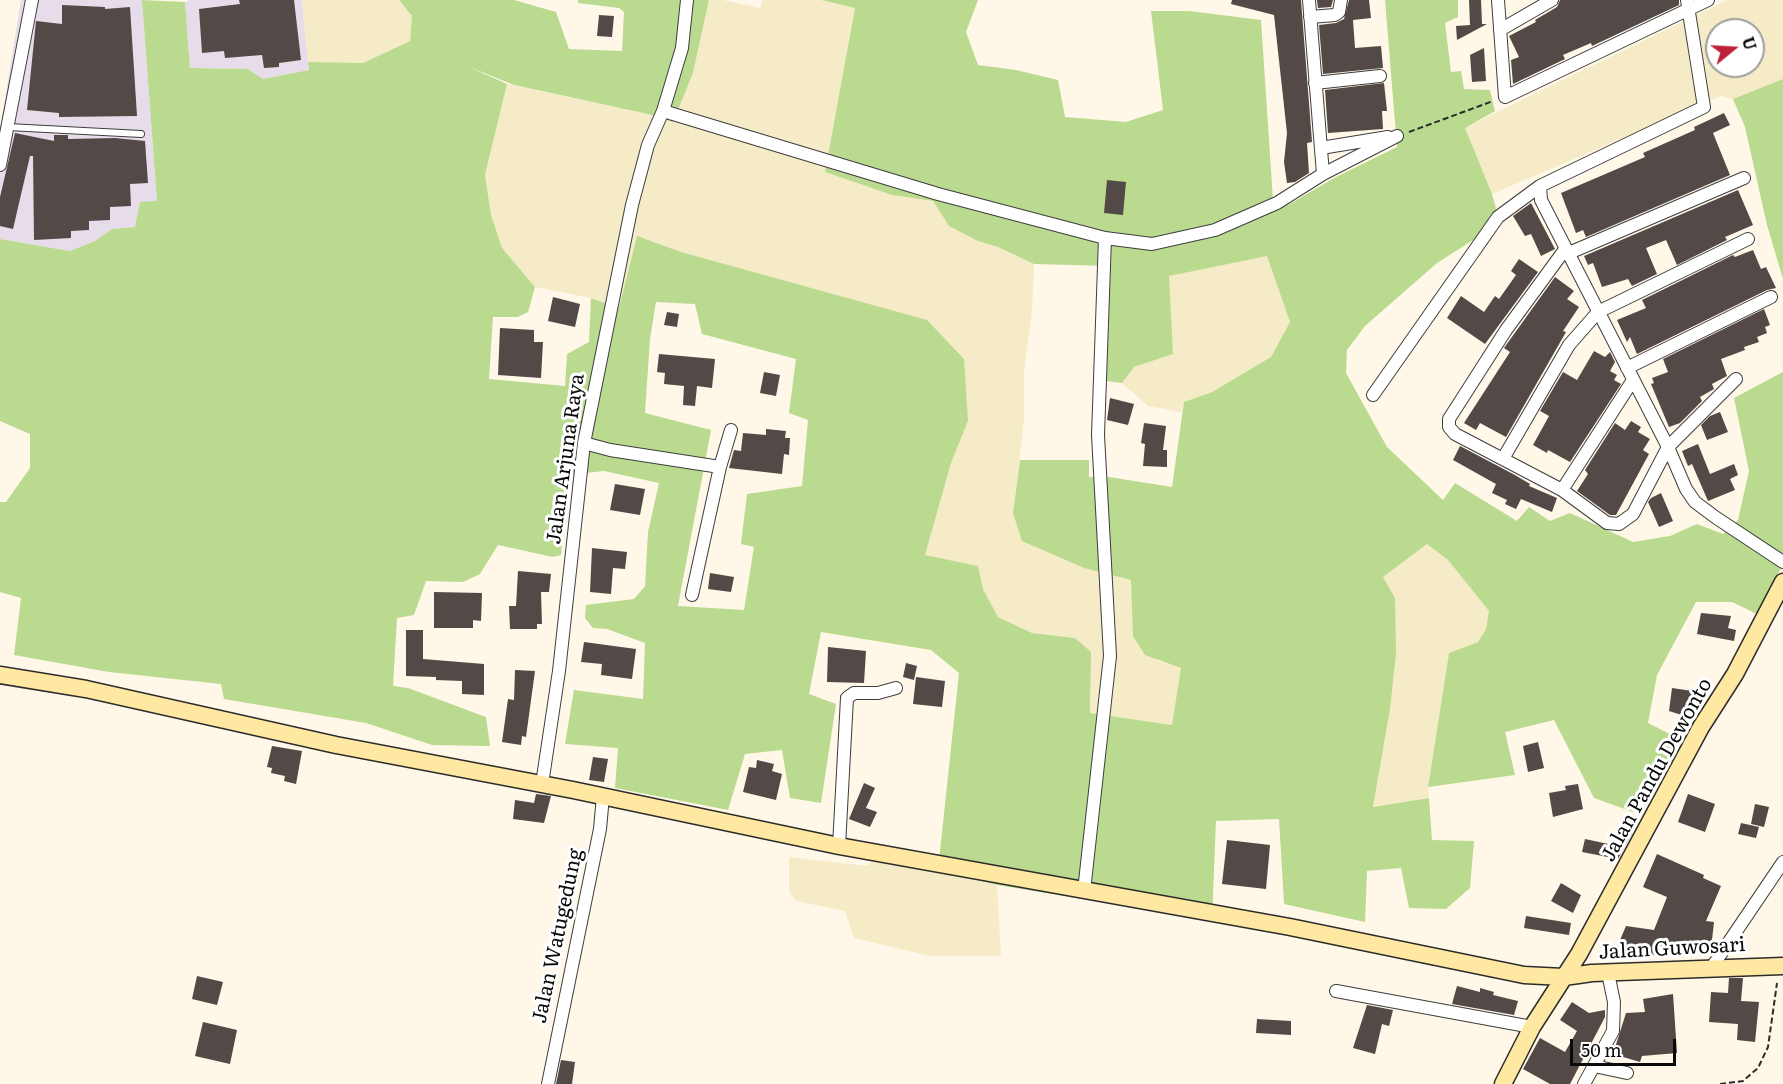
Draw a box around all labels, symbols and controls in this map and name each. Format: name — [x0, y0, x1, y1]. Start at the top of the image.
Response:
north arrow — [1705, 18, 1765, 78]
text: U — [1737, 33, 1764, 53]
street label: Jalan Arjuna Raya — [542, 372, 590, 546]
street label: Jalan Pandu Dewonto — [1597, 674, 1717, 866]
street label: Jalan Watugedung — [528, 846, 588, 1026]
street label: Jalan Guwosari — [1598, 933, 1746, 965]
scale bar — [1573, 1027, 1680, 1065]
text: 50 m — [1581, 1036, 1622, 1063]

